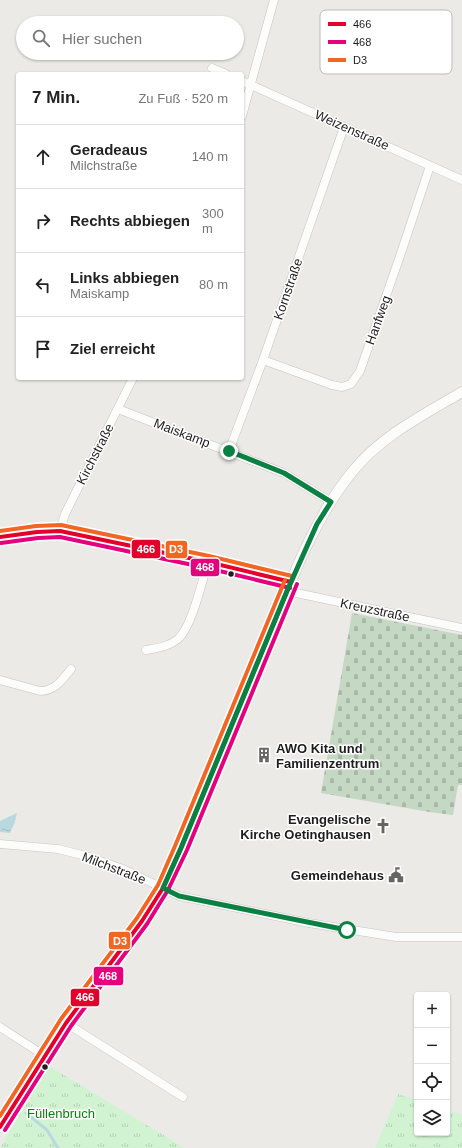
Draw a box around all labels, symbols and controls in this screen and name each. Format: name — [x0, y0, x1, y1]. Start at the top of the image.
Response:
legend — [320, 10, 452, 74]
search box — [16, 16, 244, 60]
text: 466 — [353, 18, 371, 30]
icon: search — [30, 27, 52, 49]
text: Hier suchen — [62, 30, 142, 47]
text: 468 — [353, 36, 371, 48]
text: D3 — [353, 54, 367, 66]
text: 7 Min. — [32, 88, 80, 107]
text: Zu Fuß · 520 m — [138, 91, 228, 106]
street label: Weizenstraße — [312, 107, 392, 153]
text: Geradeaus — [70, 141, 148, 158]
icon: ahead — [32, 146, 54, 168]
text: 140 m — [192, 149, 228, 164]
text: Milchstraße — [70, 158, 137, 173]
text: 300 m — [202, 206, 224, 236]
icon: right — [32, 210, 54, 232]
text: Rechts abbiegen — [70, 212, 190, 229]
street label: Kornstraße — [270, 256, 306, 322]
text: Links abbiegen — [70, 269, 179, 286]
icon: left — [32, 274, 54, 296]
text: 80 m — [199, 277, 228, 292]
text: Maiskamp — [70, 286, 129, 301]
street label: Hanfweg — [362, 293, 394, 347]
icon: arrive — [32, 338, 54, 360]
text: Ziel erreicht — [70, 340, 155, 357]
street label: Maiskamp — [152, 415, 212, 451]
street label: Kirchstraße — [73, 421, 117, 487]
route end — [220, 442, 238, 460]
line badge: 466 — [131, 539, 161, 559]
line badge: D3 — [165, 540, 188, 559]
text: 466 — [137, 543, 155, 555]
text: D3 — [169, 543, 183, 555]
line badge: 468 — [190, 558, 220, 577]
text: 468 — [196, 561, 214, 573]
unlabelled marker — [226, 569, 236, 579]
street label: Kreuzstraße — [339, 595, 411, 625]
place label: AWO Kita und Familienzentrum — [276, 741, 379, 771]
building icon: AWO Kita und Familienzentrum — [255, 746, 273, 764]
place label: Evangelische Kirche Oetinghausen — [240, 812, 371, 842]
church icon: Evangelische Kirche Oetinghausen — [374, 817, 392, 835]
street label: Milchstraße — [80, 849, 148, 887]
public building icon: Gemeindehaus — [387, 866, 405, 884]
place label: Gemeindehaus — [291, 868, 384, 883]
route start — [338, 921, 356, 939]
line badge: D3 — [108, 931, 131, 950]
text: D3 — [113, 935, 127, 947]
line badge: 468 — [93, 966, 124, 986]
text: 468 — [99, 970, 117, 982]
line badge: 466 — [70, 988, 100, 1007]
text: 466 — [76, 991, 94, 1003]
map controls — [414, 992, 450, 1136]
button: + — [414, 992, 450, 1028]
button: − — [414, 1028, 450, 1064]
unlabelled marker — [40, 1062, 50, 1072]
button: locate — [414, 1064, 450, 1100]
button: layers — [414, 1100, 450, 1136]
park label: Füllenbruch — [27, 1106, 95, 1121]

